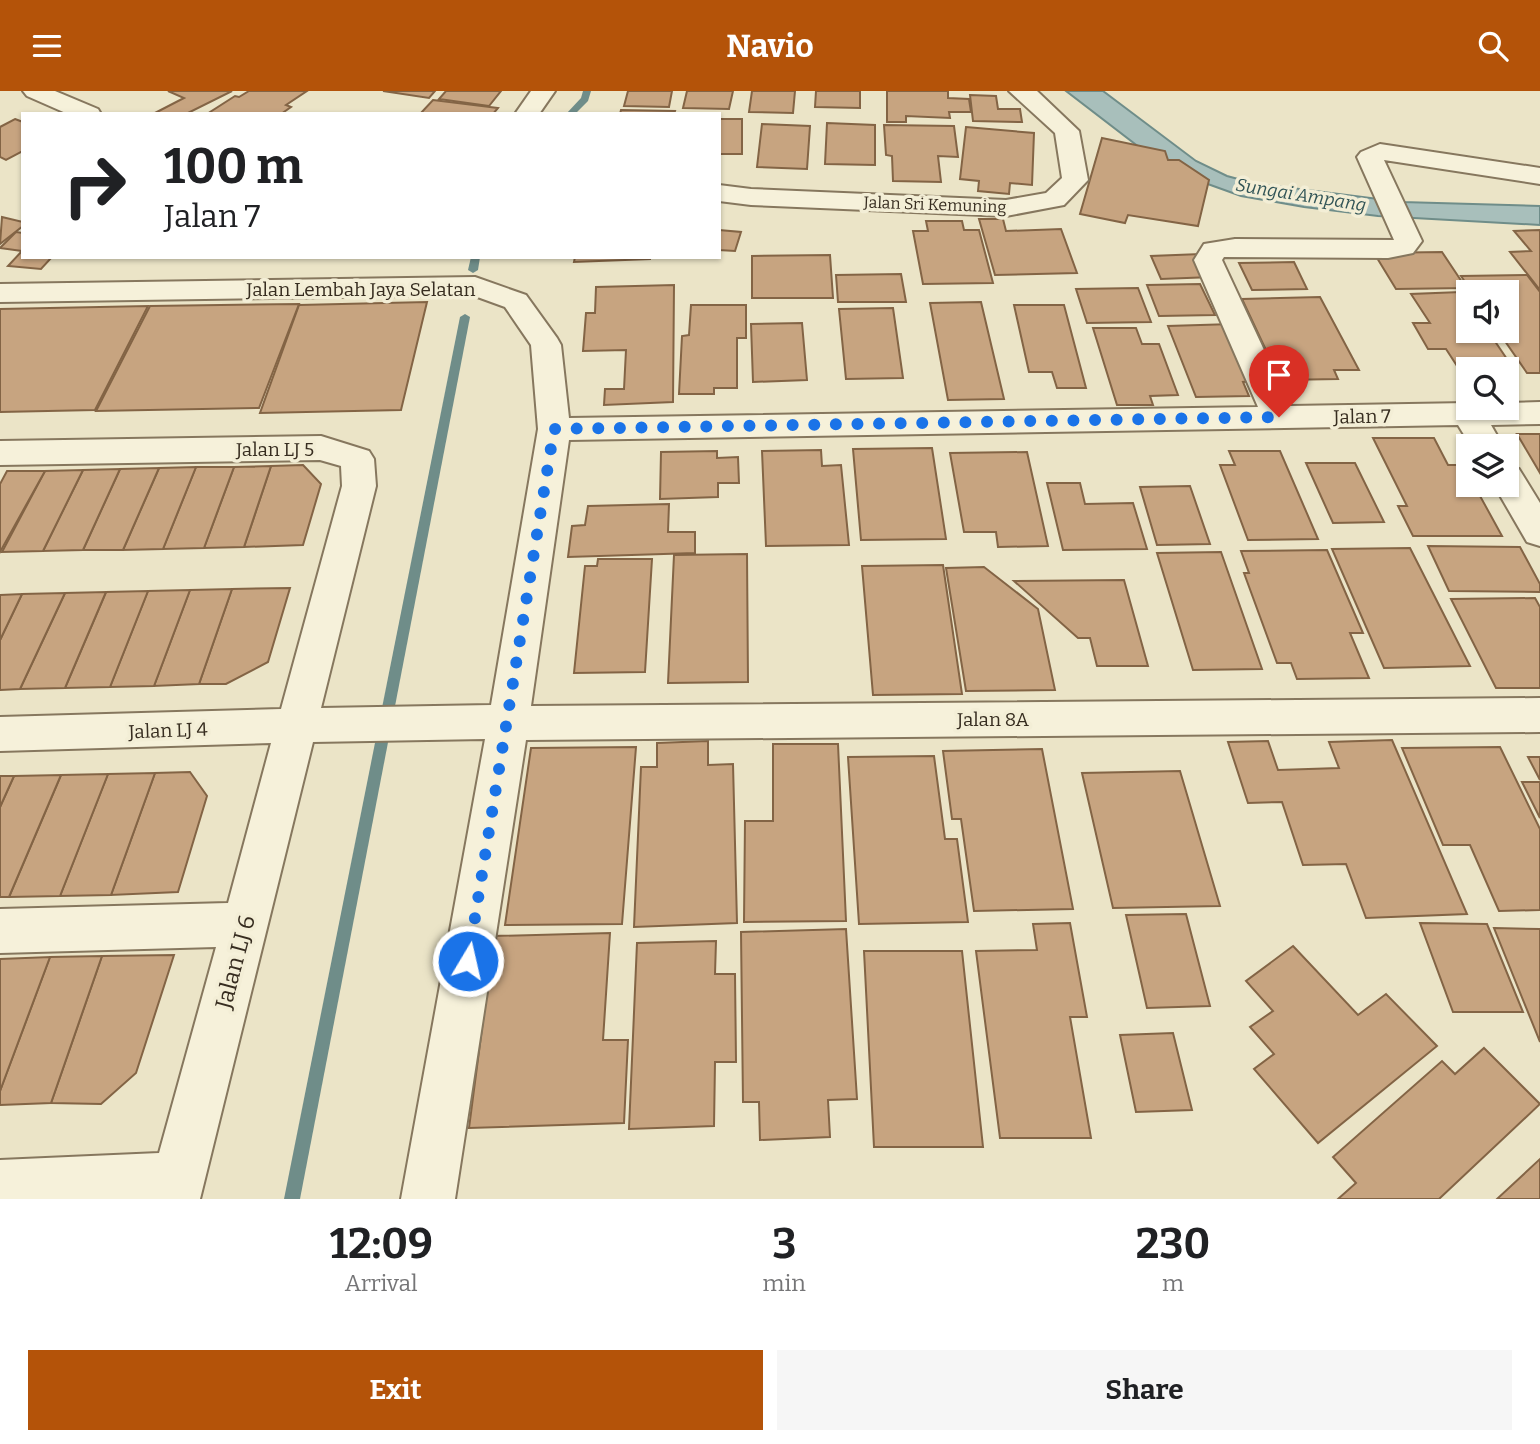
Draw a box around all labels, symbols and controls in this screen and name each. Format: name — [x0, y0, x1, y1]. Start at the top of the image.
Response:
icon: menu — [28, 27, 66, 65]
text: Navio — [726, 27, 814, 65]
icon: search — [1474, 27, 1512, 65]
text: 100 m — [164, 137, 303, 196]
icon: right — [49, 140, 140, 231]
water label: Sungai Ampang — [1234, 174, 1368, 216]
street label: Jalan Sri Kemuning — [862, 192, 1007, 216]
text: Jalan 7 — [164, 197, 260, 235]
street label: Jalan Lembah Jaya Selatan — [245, 278, 476, 301]
map controls — [1456, 280, 1519, 497]
button: sound — [1456, 280, 1519, 343]
pin — [1249, 345, 1309, 417]
icon: arrive — [1260, 356, 1298, 394]
button: search — [1456, 357, 1519, 420]
street label: Jalan 7 — [1332, 404, 1391, 429]
button: layers — [1456, 434, 1519, 497]
street label: Jalan LJ 5 — [235, 438, 314, 461]
street label: Jalan 8A — [956, 708, 1029, 731]
street label: Jalan LJ 4 — [127, 718, 208, 743]
street label: Jalan LJ 6 — [209, 912, 261, 1013]
position arrow — [431, 924, 505, 998]
text: 12:09 — [330, 1219, 433, 1269]
text: 3 — [772, 1219, 796, 1269]
text: 230 — [1136, 1219, 1210, 1269]
text: Arrival — [345, 1269, 418, 1297]
text: min — [763, 1269, 806, 1297]
text: m — [1162, 1269, 1184, 1297]
button: Exit — [28, 1350, 763, 1430]
button: Share — [777, 1350, 1512, 1430]

